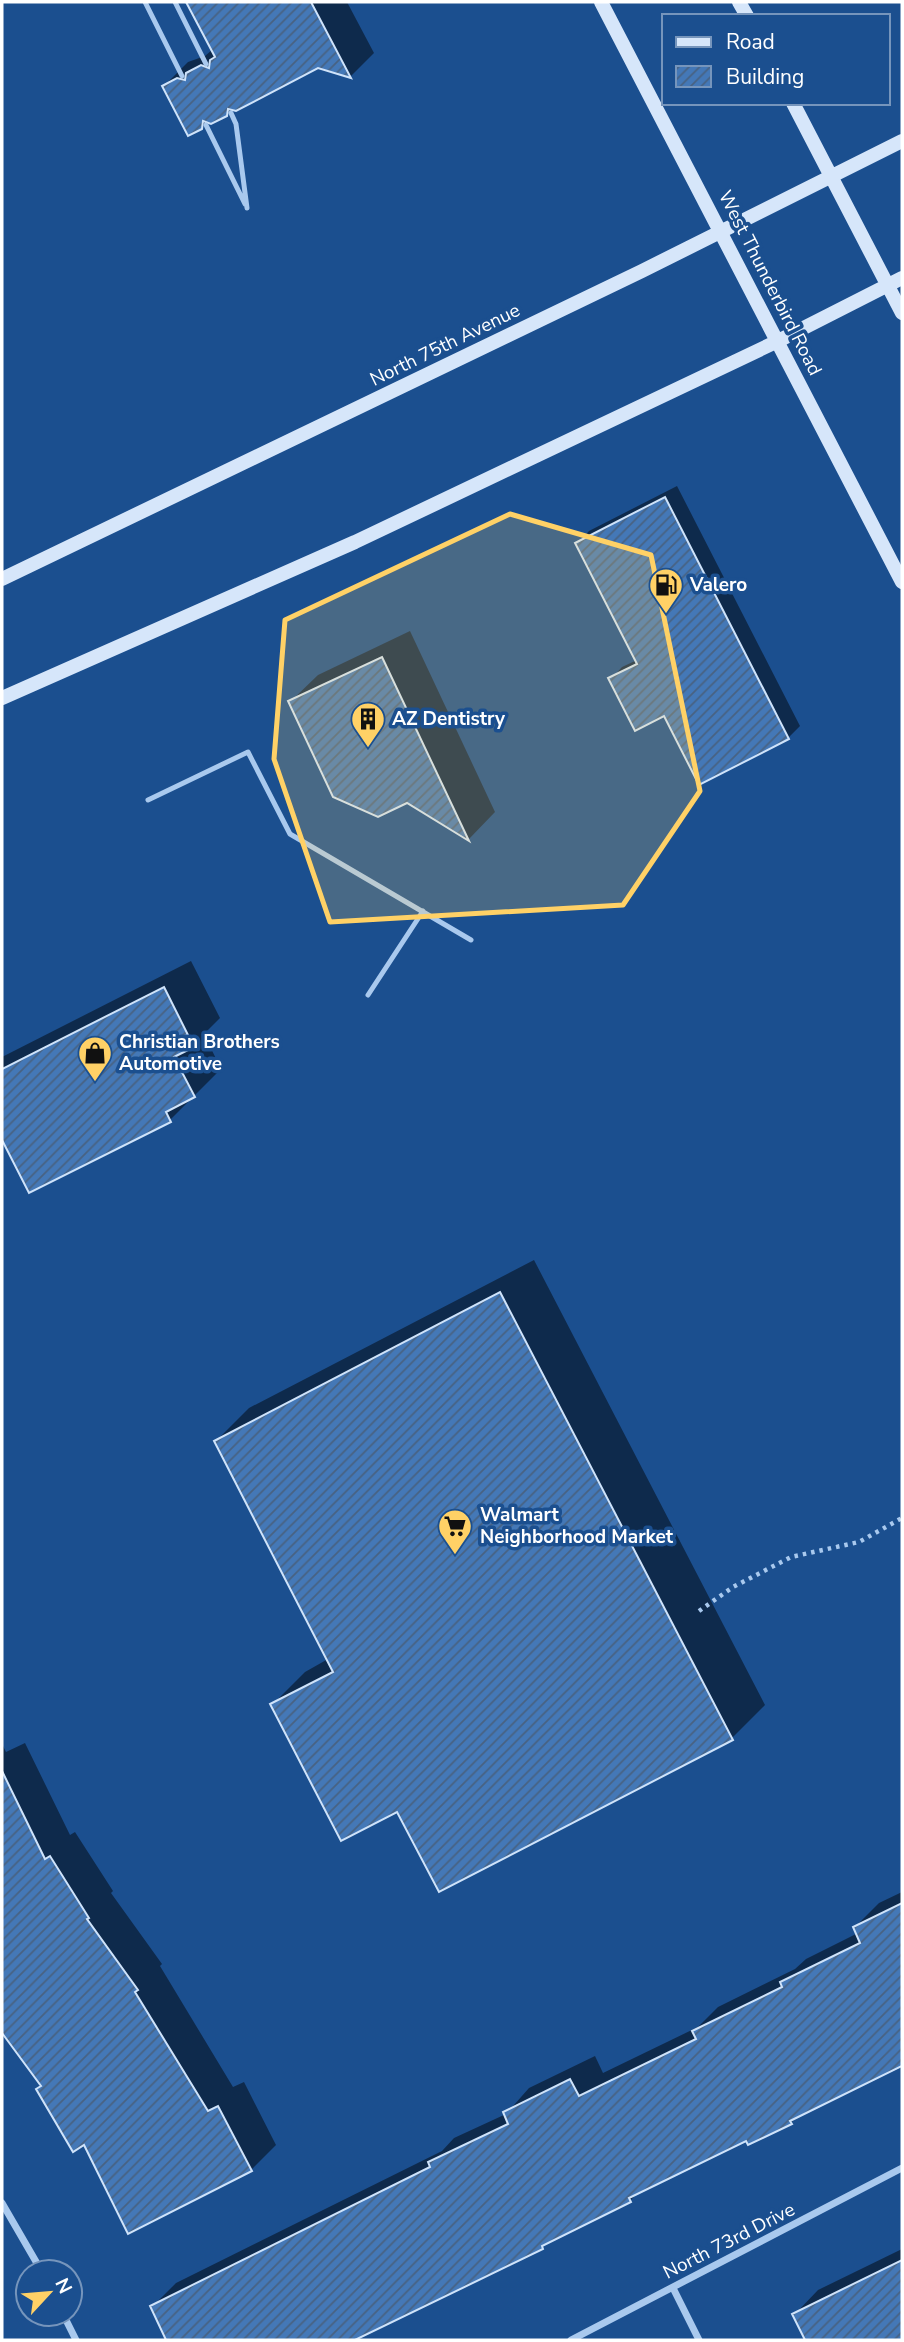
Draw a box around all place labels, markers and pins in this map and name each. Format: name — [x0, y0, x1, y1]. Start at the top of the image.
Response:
fuel station icon: Valero — [647, 566, 685, 615]
place label: Valero — [689, 572, 747, 598]
building icon: AZ Dentistry — [349, 700, 387, 749]
place label: AZ Dentistry — [392, 706, 506, 732]
place label: Christian Brothers Automotive — [119, 1029, 280, 1077]
shop icon: Christian Brothers Automotive — [76, 1034, 114, 1083]
place label: Walmart Neighborhood Market — [480, 1502, 674, 1550]
supermarket icon: Walmart Neighborhood Market — [436, 1507, 474, 1556]

